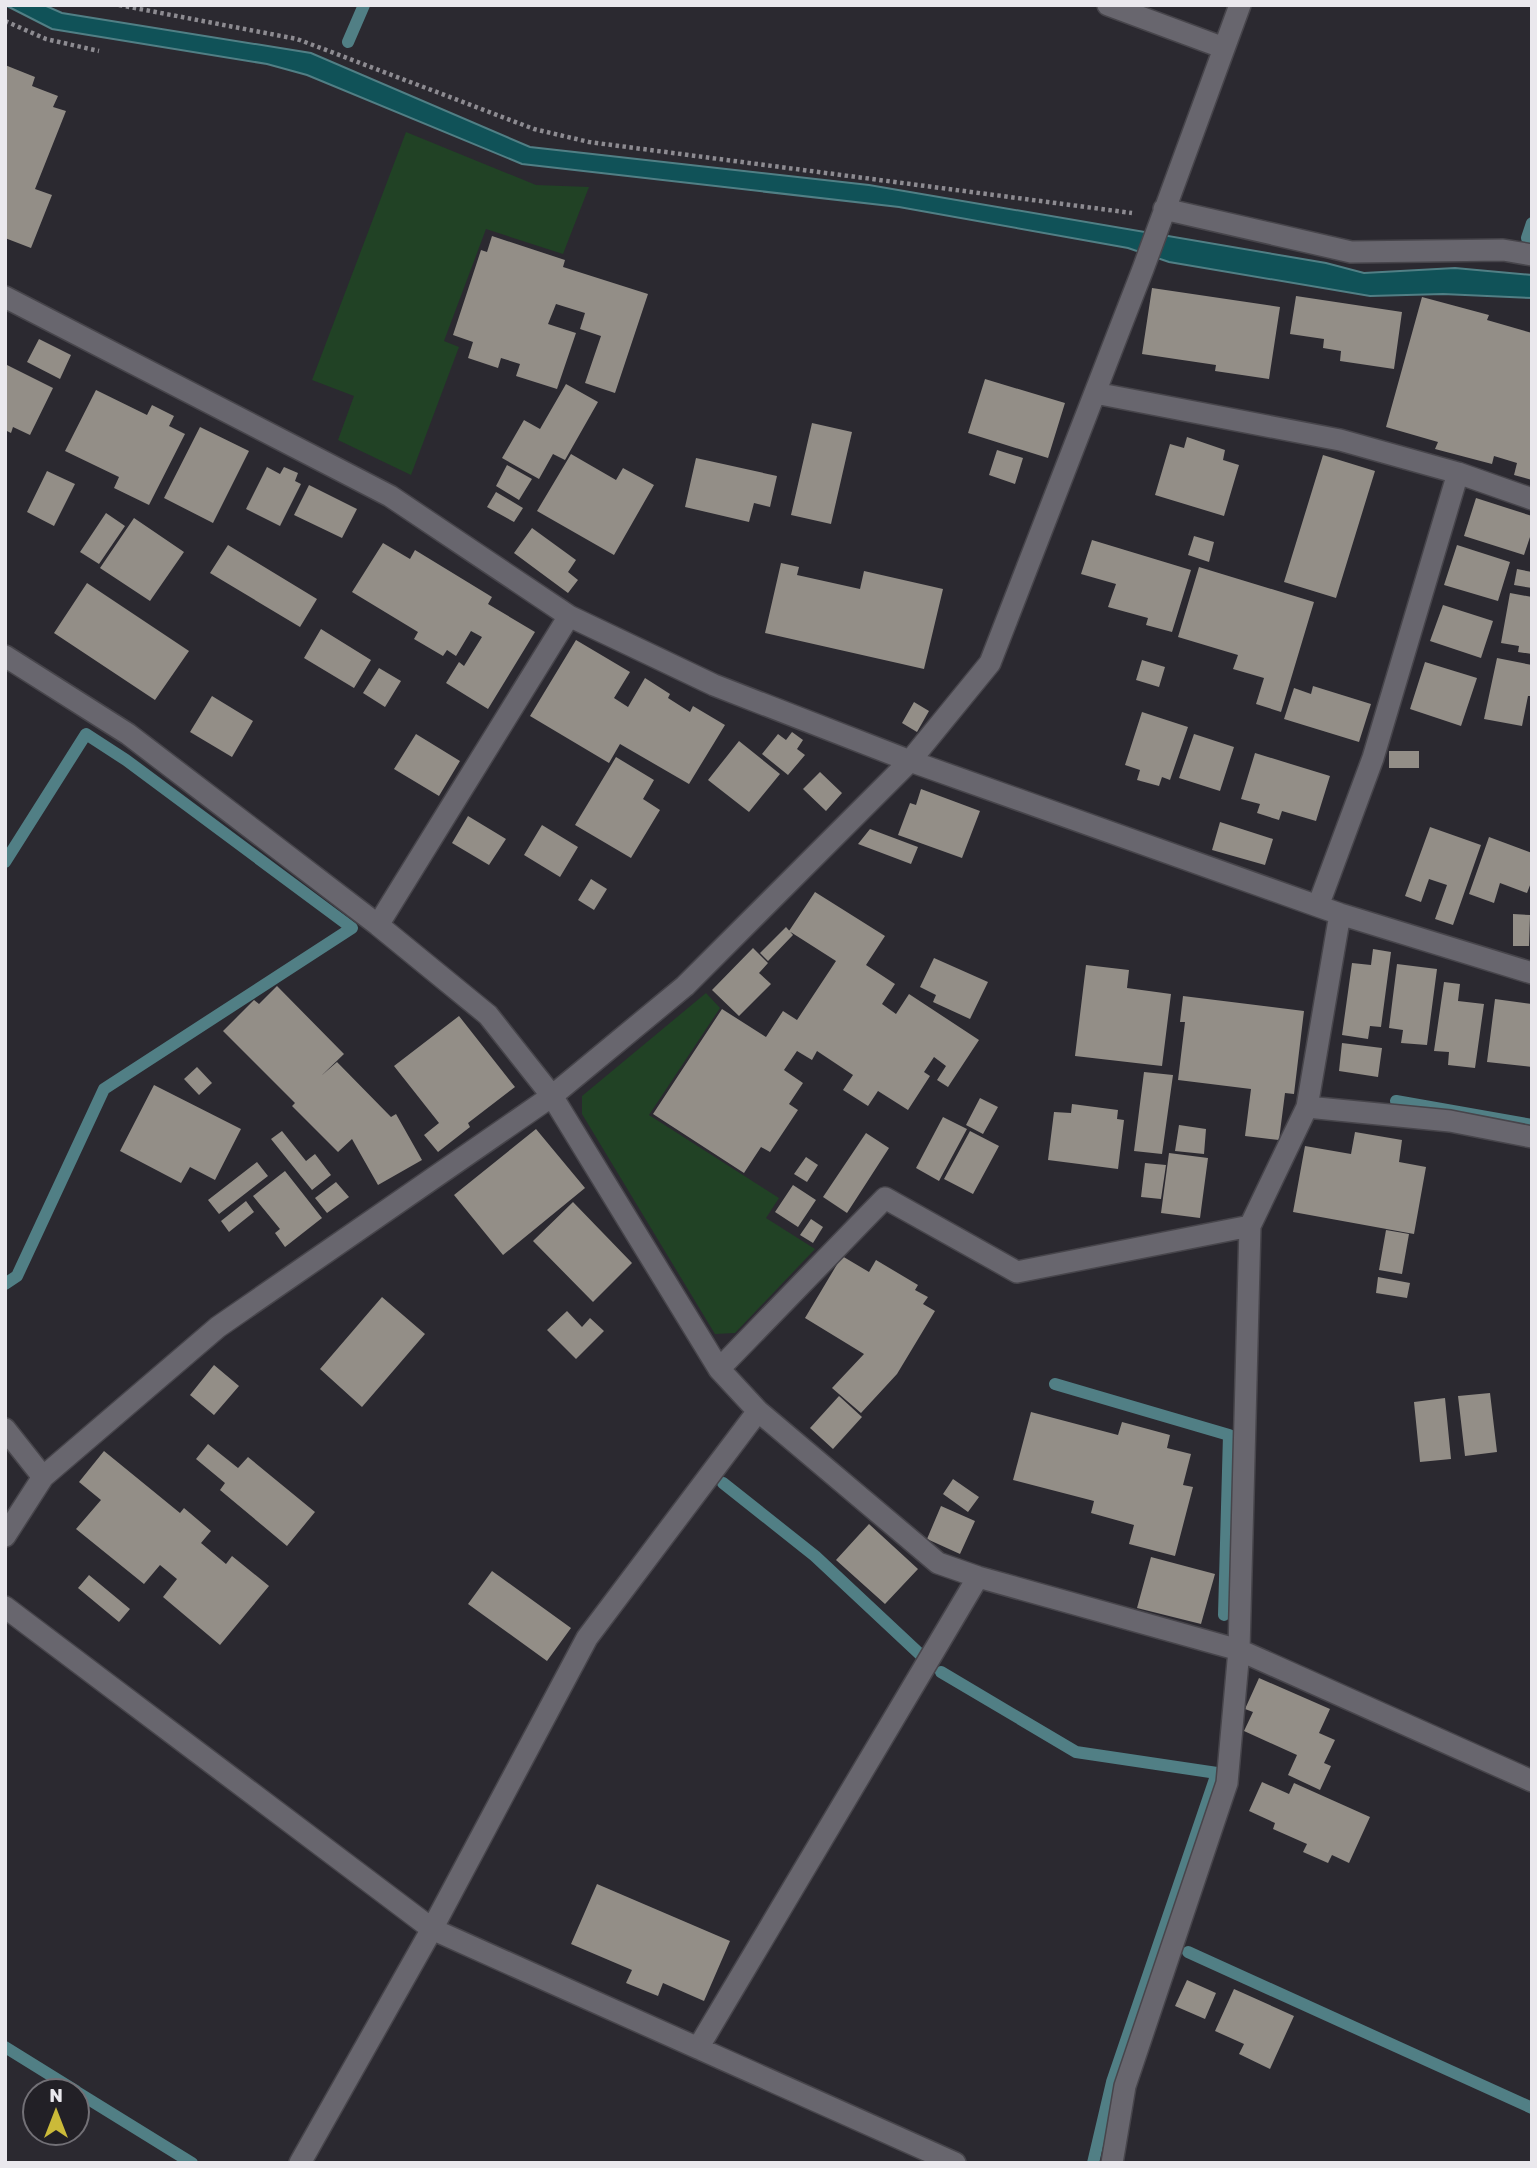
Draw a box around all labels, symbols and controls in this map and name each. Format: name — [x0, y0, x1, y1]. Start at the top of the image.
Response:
north arrow — [21, 2077, 91, 2147]
text: N — [49, 2084, 63, 2107]

